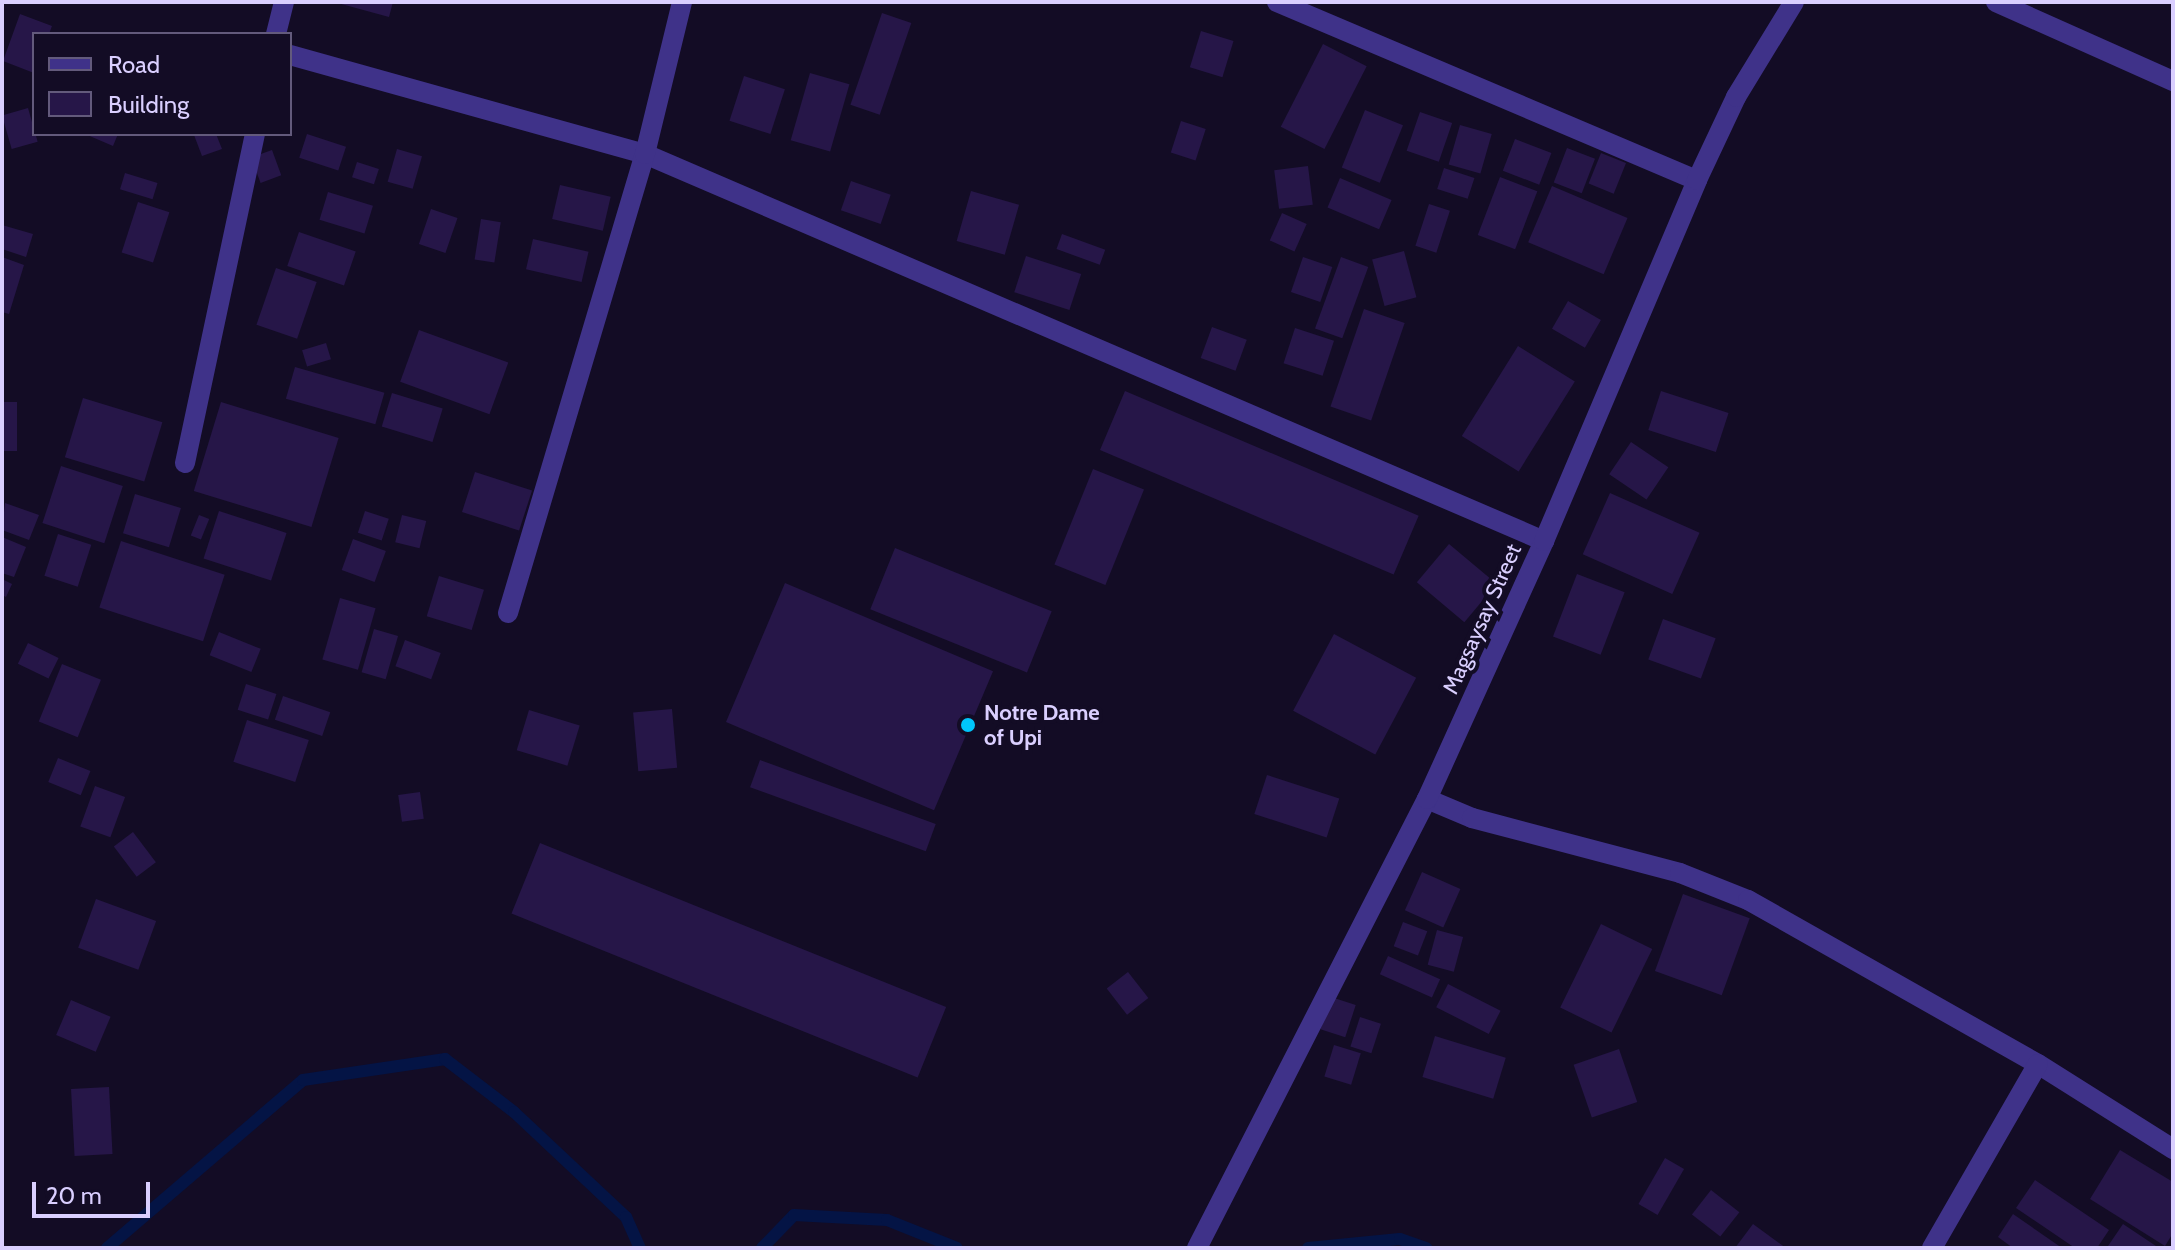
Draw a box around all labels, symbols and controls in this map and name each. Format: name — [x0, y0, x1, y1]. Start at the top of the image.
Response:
legend — [32, 32, 292, 136]
text: Road — [108, 50, 160, 79]
text: Building — [108, 90, 189, 119]
street label: Magsaysay Street — [1437, 540, 1527, 698]
place label: Notre Dame of Upi — [984, 699, 1100, 750]
marker: Notre Dame of Upi — [959, 716, 977, 734]
scale bar — [36, 1166, 154, 1216]
text: 20 m — [46, 1181, 102, 1210]

